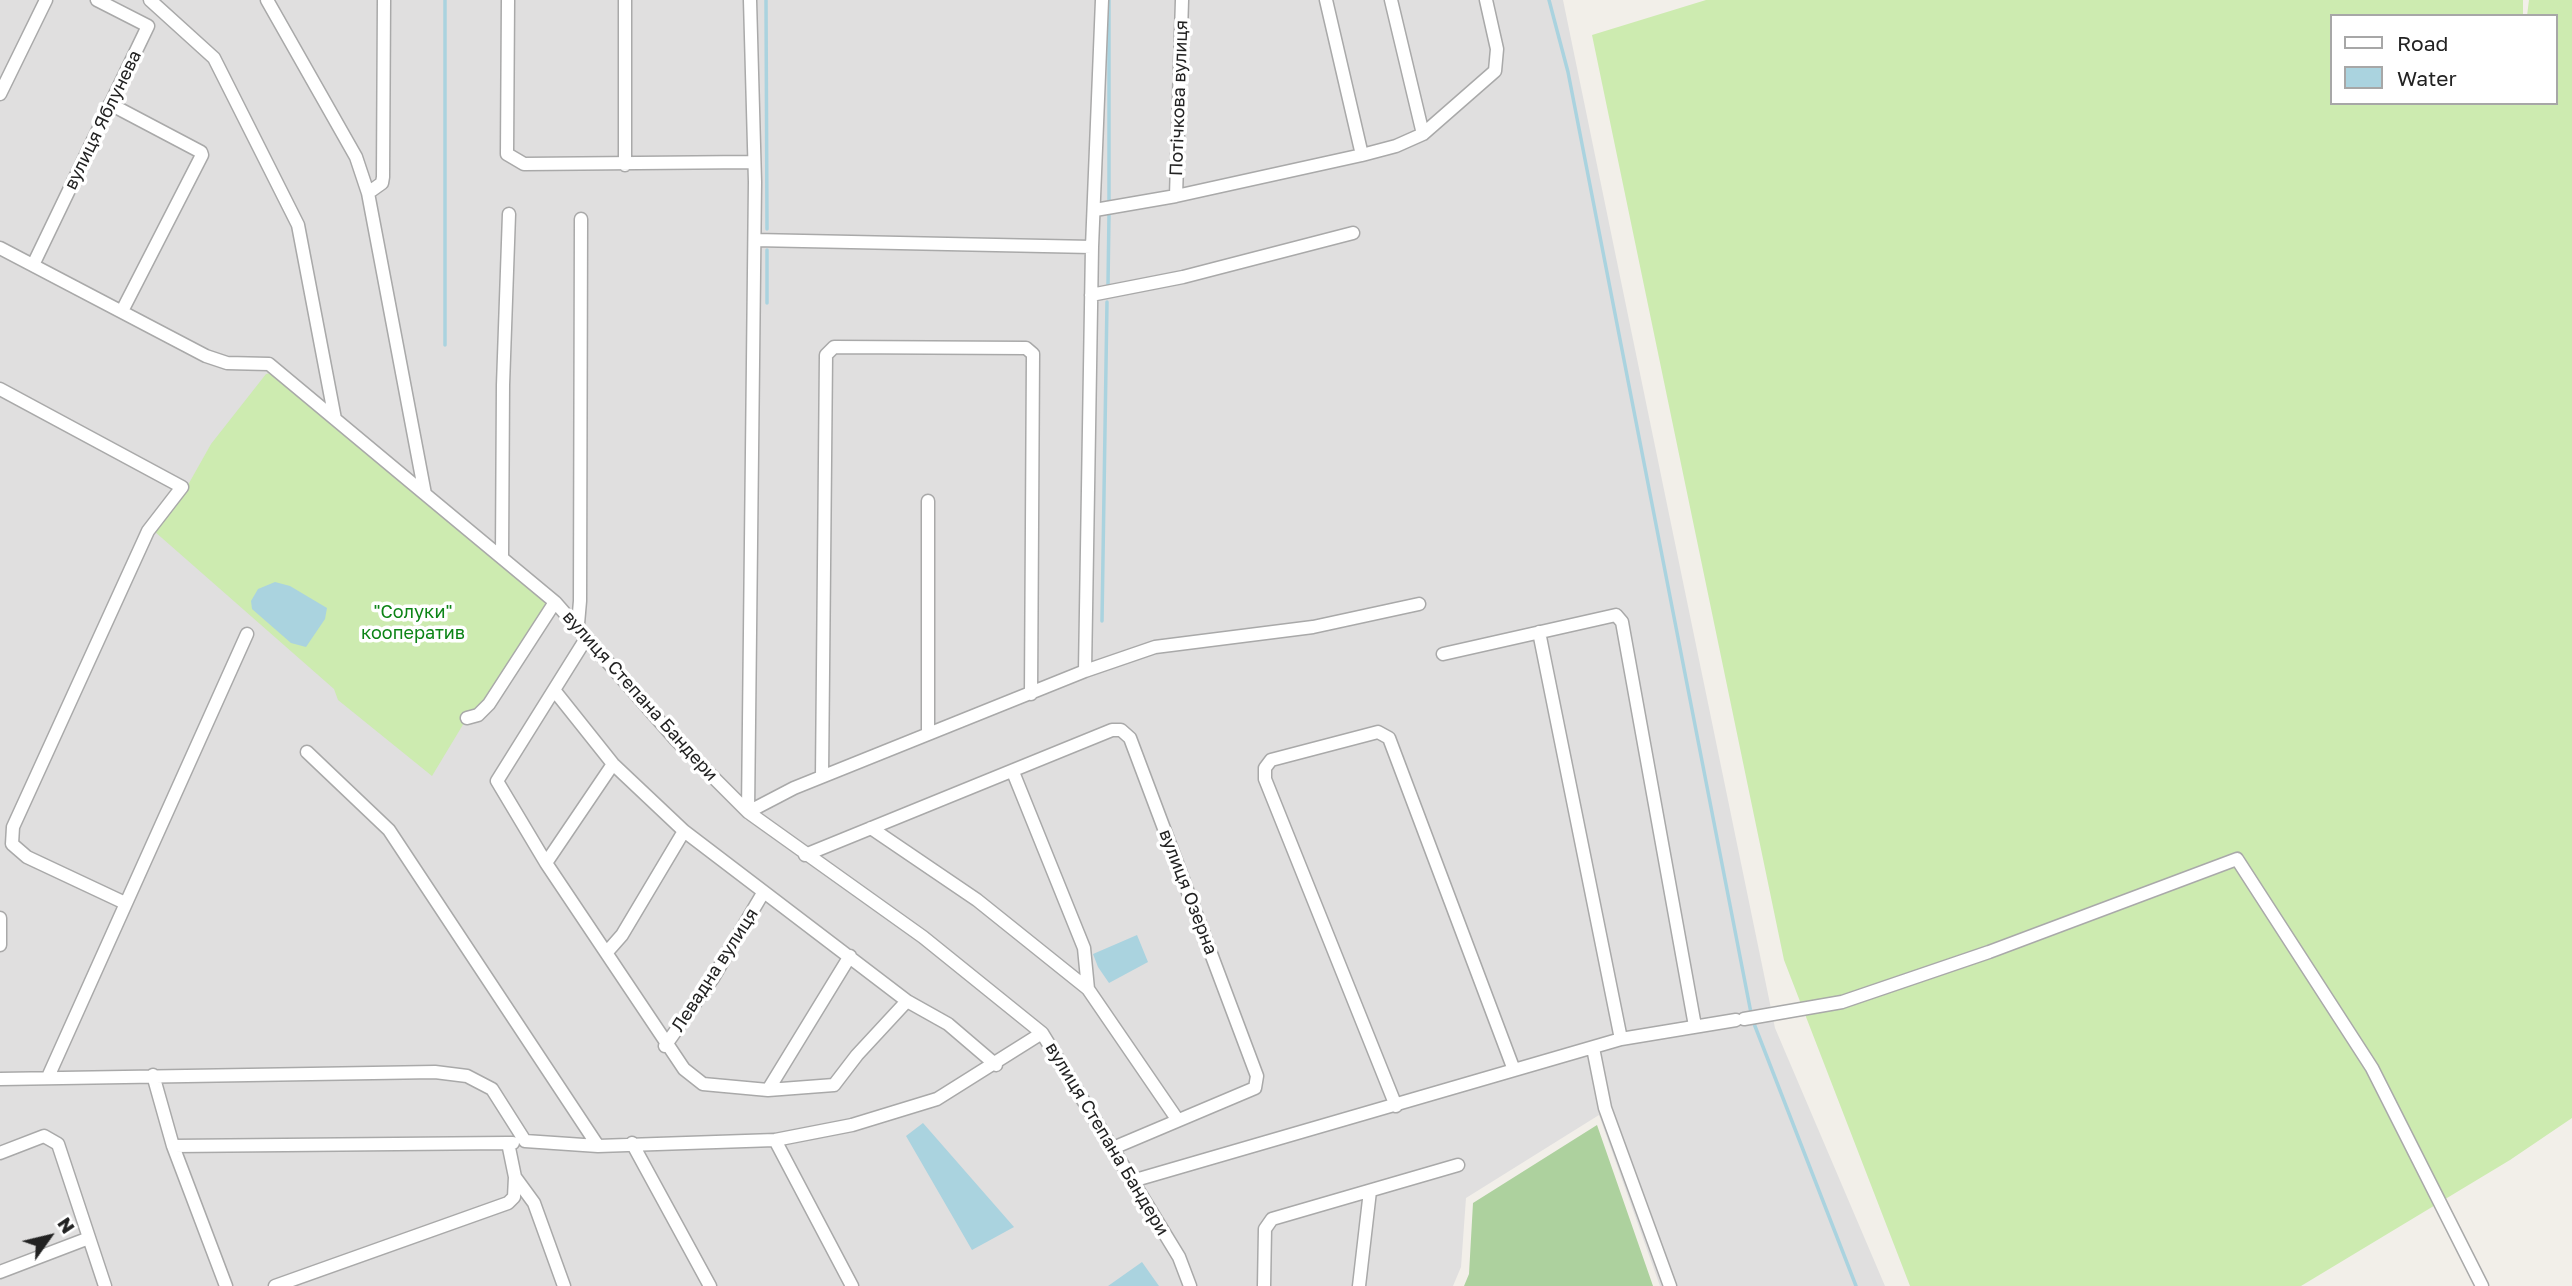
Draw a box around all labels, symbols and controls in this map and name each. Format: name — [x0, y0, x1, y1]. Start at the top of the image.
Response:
legend — [2330, 14, 2558, 105]
street label: Потічкова вулиця — [1165, 20, 1193, 176]
text: Road — [2397, 30, 2448, 56]
street label: вулиця Яблунева — [60, 47, 146, 193]
text: Water — [2397, 65, 2457, 91]
park label: "Солуки" кооператив — [361, 601, 465, 644]
street label: вулиця Степана Бандери — [558, 606, 722, 786]
street label: вулиця Озерна — [1154, 826, 1222, 958]
street label: Левадна вулиця — [667, 904, 763, 1036]
street label: вулиця Степана Бандери — [1041, 1038, 1173, 1240]
north arrow — [14, 1202, 84, 1272]
text: N — [53, 1213, 80, 1237]

